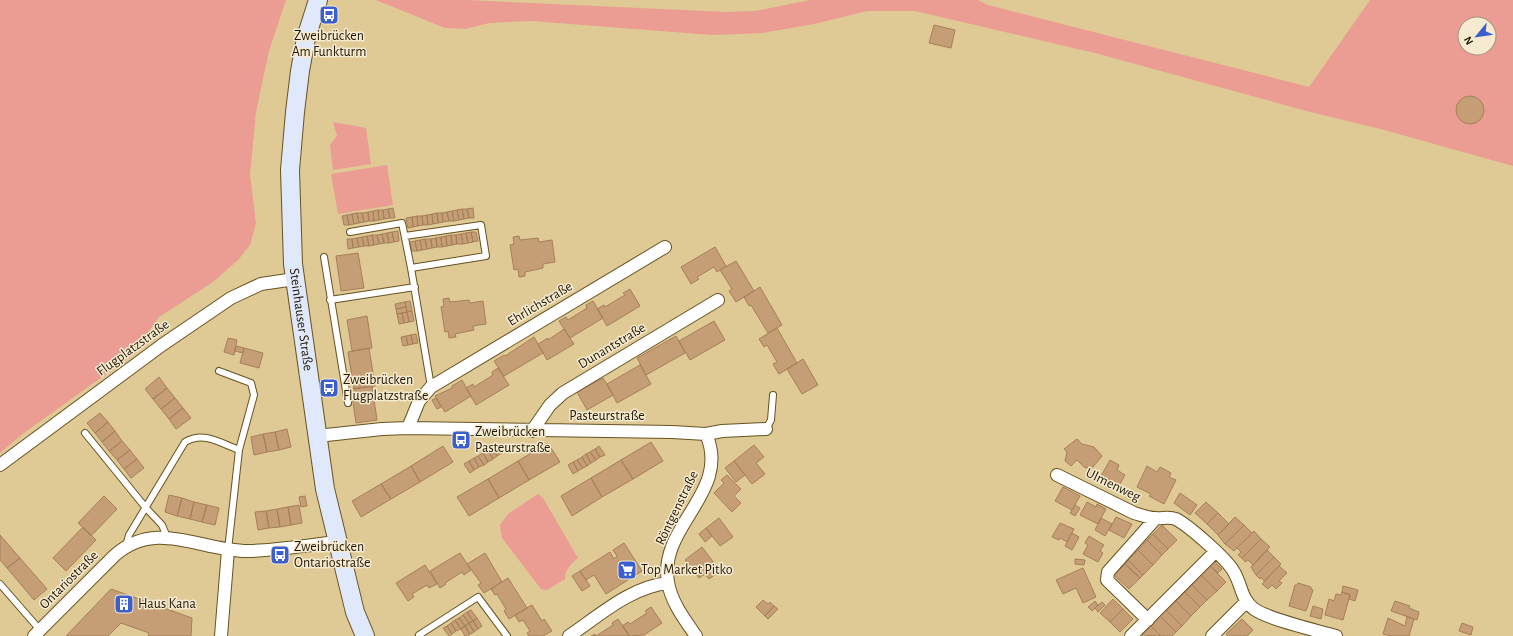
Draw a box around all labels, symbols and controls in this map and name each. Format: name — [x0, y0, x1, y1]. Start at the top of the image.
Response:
bus stop icon: Zweibrücken Am Funkturm — [318, 4, 340, 26]
north arrow — [1457, 16, 1497, 56]
place label: Zweibrücken Am Funkturm — [292, 29, 366, 59]
text: N — [1462, 35, 1475, 47]
street label: Steinhauser Straße — [287, 267, 315, 372]
street label: Ehrlichstraße — [505, 279, 575, 329]
street label: Flugplatzstraße — [94, 317, 172, 379]
street label: Dunantstraße — [576, 320, 648, 372]
place label: Zweibrücken Flugplatzstraße — [343, 373, 428, 403]
bus stop icon: Zweibrücken Flugplatzstraße — [318, 377, 340, 399]
street label: Pasteurstraße — [569, 409, 645, 423]
place label: Zweibrücken Pasteurstraße — [475, 425, 551, 455]
bus stop icon: Zweibrücken Pasteurstraße — [450, 429, 472, 451]
street label: Ulmenweg — [1083, 466, 1143, 504]
street label: Röntgenstraße — [653, 469, 701, 547]
place label: Zweibrücken Ontariostraße — [294, 540, 370, 570]
bus stop icon: Zweibrücken Ontariostraße — [269, 544, 291, 566]
street label: Ontariostraße — [37, 548, 101, 612]
supermarket icon: Top Market Pitko — [616, 559, 638, 581]
place label: Top Market Pitko — [641, 563, 733, 577]
building icon: Haus Kana — [113, 593, 135, 615]
place label: Haus Kana — [138, 597, 196, 611]

